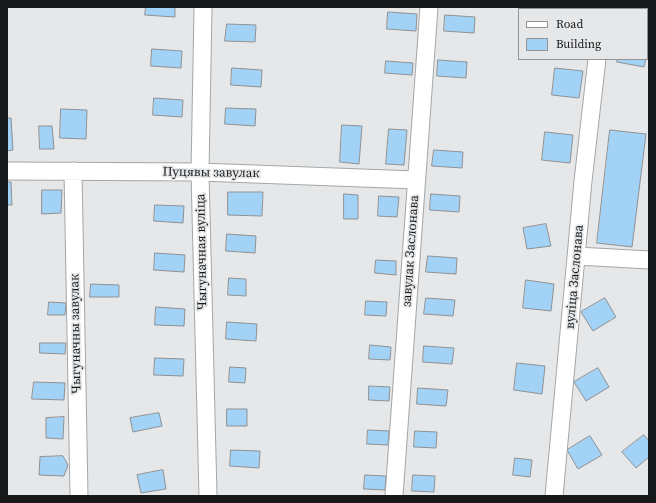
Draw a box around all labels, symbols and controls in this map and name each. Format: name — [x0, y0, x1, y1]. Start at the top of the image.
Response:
legend — [518, 8, 648, 60]
text: Road — [556, 16, 583, 32]
text: Building — [556, 36, 601, 52]
street label: Пуцявы завулак — [162, 164, 260, 182]
street label: Чыгуначная вуліца — [193, 194, 211, 310]
street label: завулак Заслонава — [399, 195, 423, 307]
street label: вуліца Заслонава — [563, 224, 587, 330]
street label: Чыгуначны завулак — [67, 274, 85, 394]

